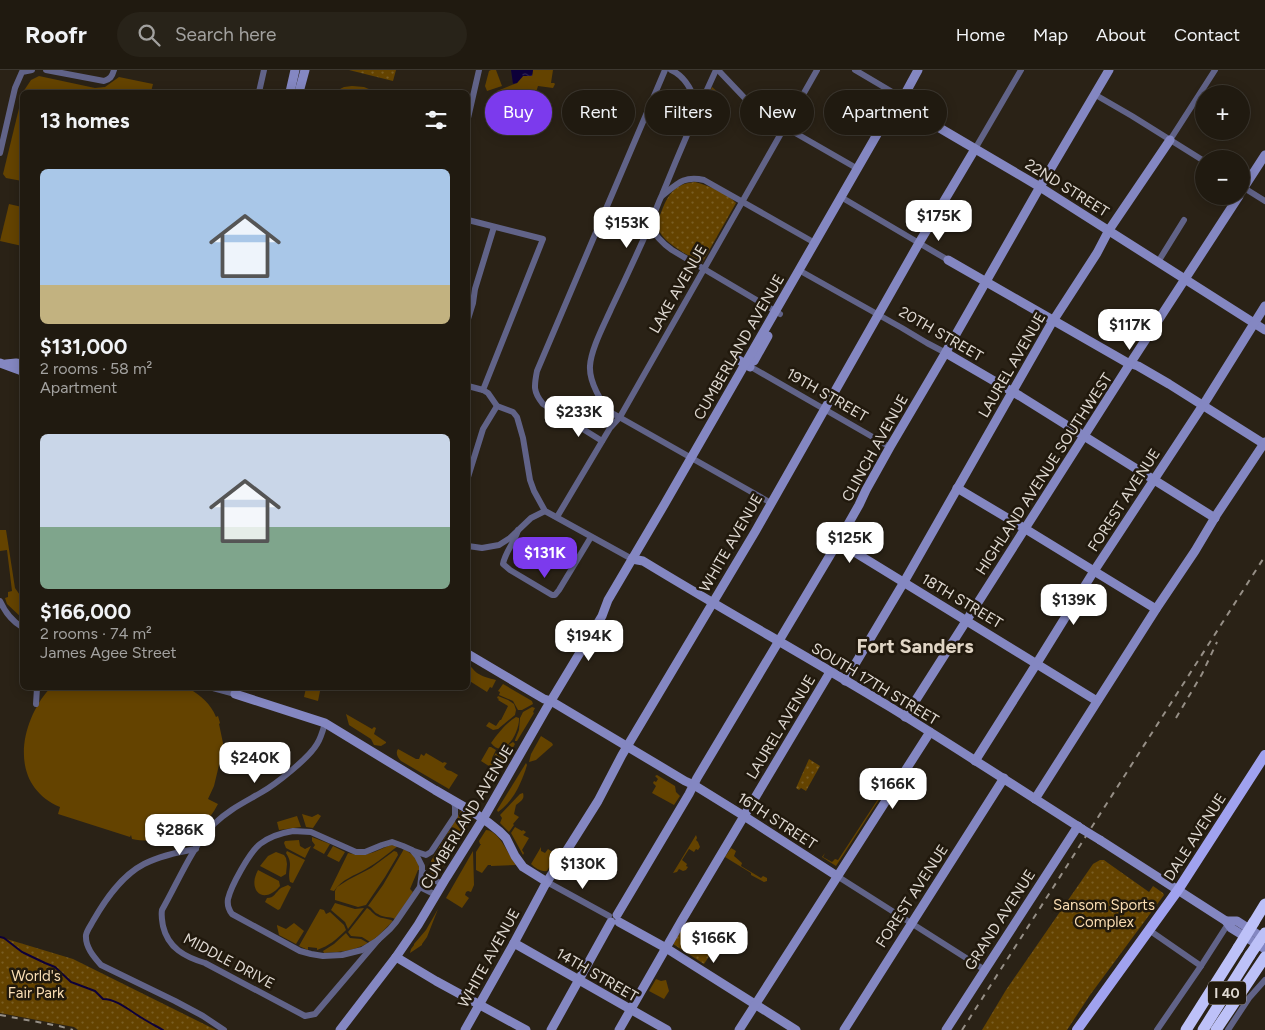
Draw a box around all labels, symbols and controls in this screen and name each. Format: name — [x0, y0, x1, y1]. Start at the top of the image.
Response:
search box — [117, 12, 467, 57]
text: Roofr — [25, 20, 87, 49]
icon: search — [135, 21, 163, 49]
text: Search here — [175, 23, 276, 46]
text: Home — [956, 24, 1005, 46]
text: Map — [1033, 24, 1068, 46]
text: About — [1096, 24, 1146, 46]
text: Contact — [1174, 24, 1240, 46]
map controls — [1195, 85, 1250, 205]
button: + — [1195, 85, 1250, 140]
chip: Buy — [485, 90, 552, 135]
chip: Rent — [562, 90, 635, 135]
chip: Filters — [645, 90, 730, 135]
chip: New — [740, 90, 814, 135]
chip: Apartment — [824, 90, 947, 135]
icon: filters — [422, 106, 450, 134]
text: 13 homes — [40, 108, 129, 133]
button: − — [1195, 150, 1250, 205]
street label: 22ND STREET — [1022, 155, 1113, 221]
pin: $175K — [904, 200, 974, 242]
icon: home — [200, 201, 290, 291]
pin: $153K — [592, 206, 662, 249]
text: $175K — [917, 206, 961, 225]
text: $153K — [605, 213, 649, 232]
street label: LAKE AVENUE — [645, 241, 711, 337]
street label: CUMBERLAND AVENUE — [690, 271, 788, 423]
street label: 20TH STREET — [896, 303, 987, 366]
pin: $117K — [1095, 308, 1165, 351]
street label: LAUREL AVENUE — [975, 309, 1049, 421]
text: $117K — [1109, 315, 1151, 334]
text: $131,000 — [40, 334, 127, 359]
text: 2 rooms · 58 m² — [40, 359, 152, 378]
street label: 19TH STREET — [783, 364, 871, 426]
street label: HIGHLAND AVENUE SOUTHWEST — [972, 369, 1116, 578]
text: Apartment — [40, 378, 117, 397]
street label: CLINCH AVENUE — [838, 391, 912, 505]
pin: $233K — [544, 396, 614, 438]
text: $233K — [556, 402, 602, 421]
street label: FOREST AVENUE — [1084, 445, 1164, 555]
icon: home — [200, 466, 290, 556]
street label: WHITE AVENUE — [696, 491, 766, 595]
pin: $125K — [815, 522, 885, 564]
text: $125K — [828, 528, 872, 547]
pin: $131K — [510, 536, 580, 579]
text: $131K — [524, 543, 566, 562]
street label: 18TH STREET — [918, 570, 1006, 633]
pin: $139K — [1039, 584, 1109, 626]
text: $139K — [1052, 590, 1096, 609]
text: $166,000 — [40, 599, 131, 624]
pin: $194K — [554, 620, 624, 662]
text: 2 rooms · 74 m² — [40, 624, 152, 643]
text: $194K — [566, 626, 612, 645]
district label: Fort Sanders — [857, 634, 973, 658]
street label: SOUTH 17TH STREET — [808, 639, 942, 729]
text: James Agee Street — [40, 643, 177, 662]
street label: LAUREL AVENUE — [743, 672, 819, 782]
pin: $240K — [220, 742, 290, 784]
street label: CUMBERLAND AVENUE — [417, 742, 517, 892]
text: $240K — [230, 748, 280, 767]
pin: $166K — [858, 768, 928, 810]
text: $166K — [871, 774, 915, 793]
street label: 16TH STREET — [734, 789, 821, 854]
street label: DALE AVENUE — [1160, 790, 1230, 884]
pin: $286K — [145, 814, 215, 856]
text: $286K — [156, 820, 204, 839]
street label: FOREST AVENUE — [872, 841, 952, 951]
pin: $130K — [548, 848, 618, 890]
text: $130K — [560, 854, 606, 873]
street label: GRAND AVENUE — [961, 866, 1039, 974]
park label: Sansom Sports Complex — [1053, 896, 1155, 931]
street label: WHITE AVENUE — [454, 905, 524, 1011]
pin: $166K — [679, 922, 749, 964]
text: $166K — [692, 928, 736, 947]
street label: MIDDLE DRIVE — [180, 929, 278, 993]
street label: 14TH STREET — [553, 944, 642, 1006]
park label: World's Fair Park — [8, 967, 65, 1002]
road number: I 40 — [1208, 981, 1246, 1004]

